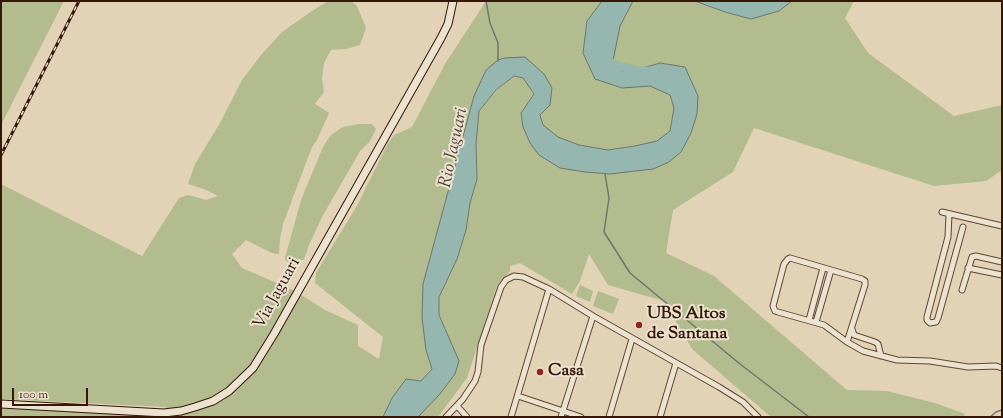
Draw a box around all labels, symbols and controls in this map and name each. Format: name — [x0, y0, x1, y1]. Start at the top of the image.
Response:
water label: Rio Jaguari — [436, 106, 474, 190]
street label: Via Jaguari — [250, 255, 306, 333]
place label: UBS Altos de Santana — [647, 305, 727, 345]
marker: UBS Altos de Santana — [634, 320, 644, 330]
place label: Casa — [548, 362, 584, 382]
marker: Casa — [535, 367, 545, 377]
scale bar — [14, 380, 90, 406]
text: 100 m — [19, 386, 48, 404]

